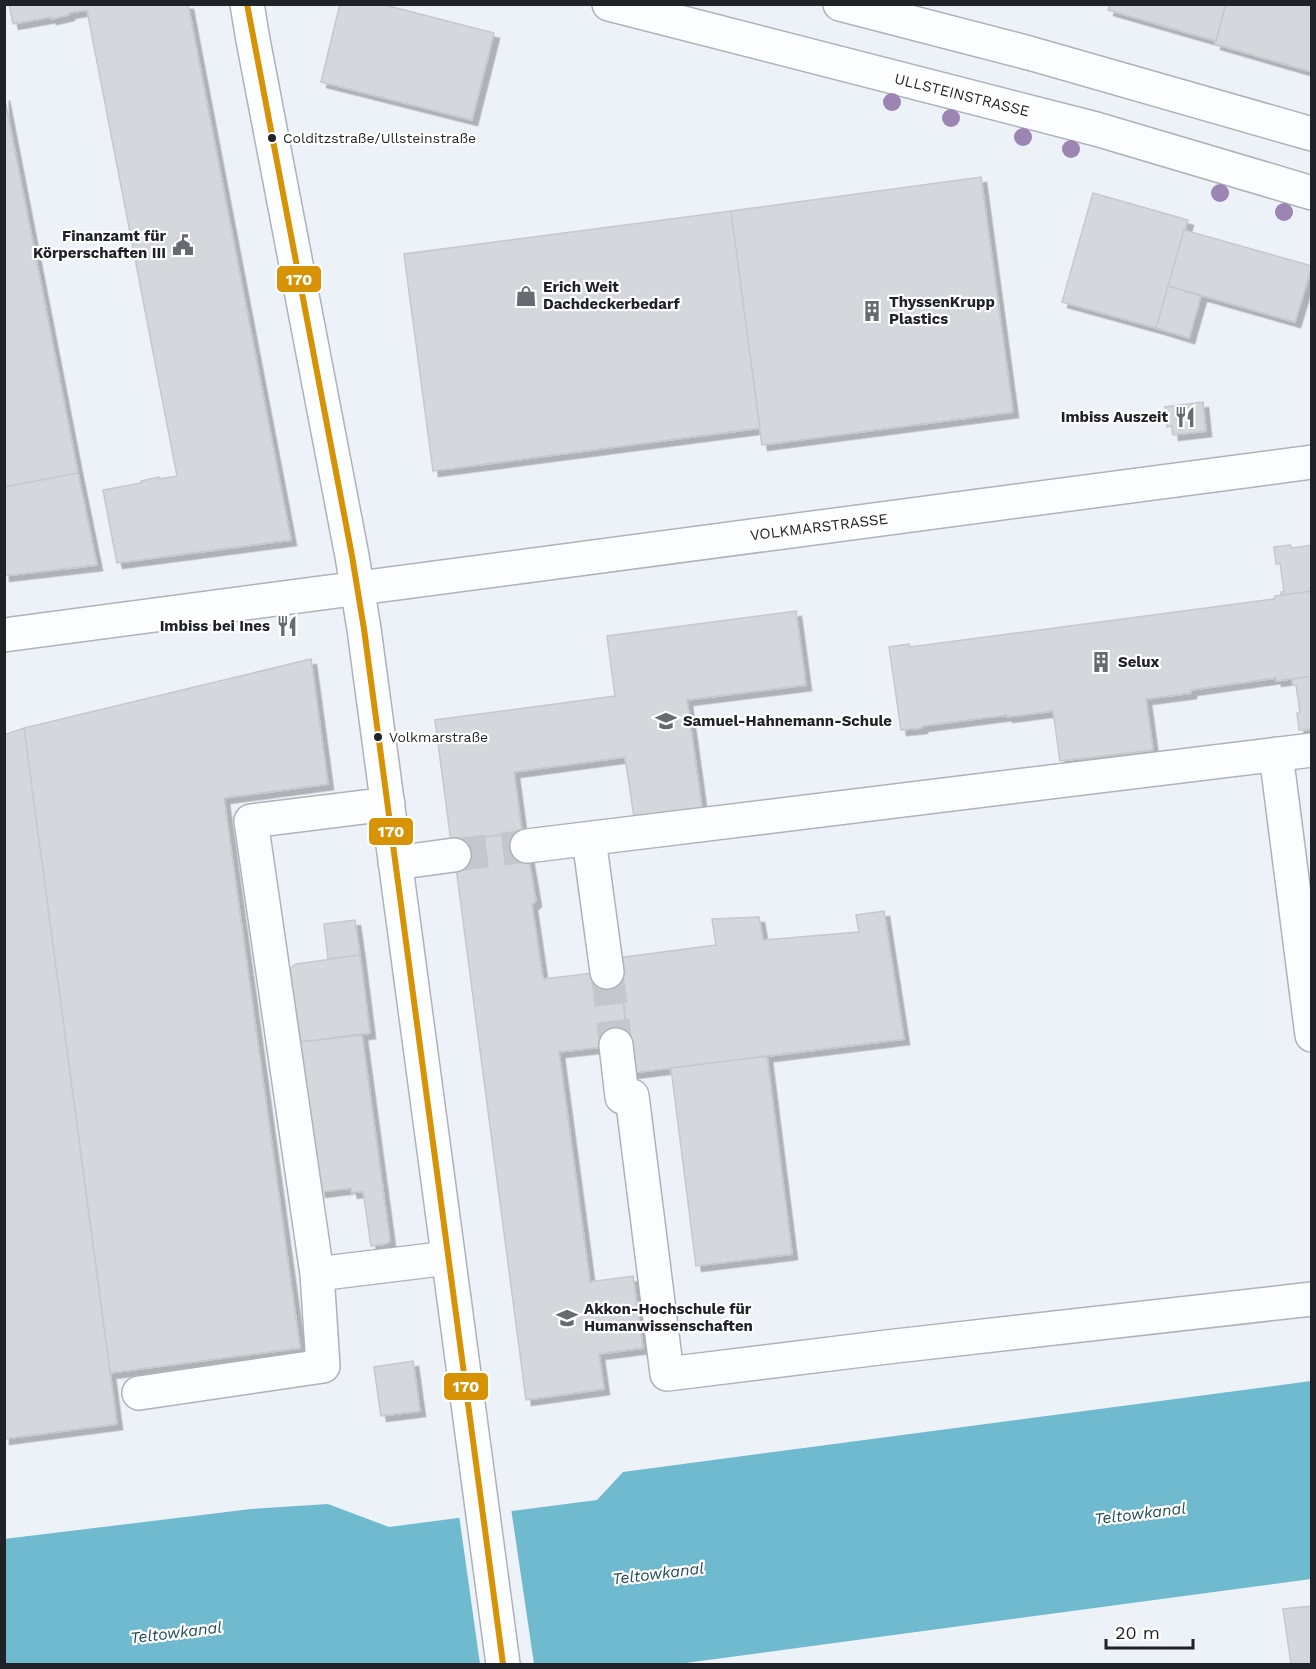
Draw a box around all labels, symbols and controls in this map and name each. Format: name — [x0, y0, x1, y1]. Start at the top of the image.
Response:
street label: ULLSTEINSTRASSE — [893, 70, 1031, 120]
place label: Colditzstraße/Ullsteinstraße — [283, 130, 476, 146]
marker: Colditzstraße/Ullsteinstraße — [266, 132, 278, 144]
place label: Finanzamt für Körperschaften III — [33, 227, 167, 262]
public building icon: Finanzamt für Körperschaften III — [171, 233, 195, 257]
line badge: 170 — [276, 265, 322, 293]
text: 170 — [286, 270, 312, 289]
place label: Erich Weit Dachdeckerbedarf — [543, 278, 681, 313]
shop icon: Erich Weit Dachdeckerbedarf — [514, 284, 538, 308]
place label: ThyssenKrupp Plastics — [889, 293, 995, 328]
building icon: ThyssenKrupp Plastics — [860, 299, 884, 323]
restaurant icon: Imbiss Auszeit — [1173, 405, 1197, 429]
place label: Imbiss Auszeit — [1061, 408, 1168, 426]
street label: VOLKMARSTRASSE — [749, 510, 889, 544]
restaurant icon: Imbiss bei Ines — [275, 614, 299, 638]
place label: Imbiss bei Ines — [160, 617, 270, 635]
building icon: Selux — [1089, 650, 1113, 674]
place label: Selux — [1118, 653, 1160, 671]
school or university icon: Samuel-Hahnemann-Schule — [654, 709, 678, 733]
place label: Samuel-Hahnemann-Schule — [683, 712, 892, 730]
place label: Volkmarstraße — [389, 729, 488, 745]
marker: Volkmarstraße — [372, 731, 384, 743]
line badge: 170 — [368, 817, 414, 846]
text: 170 — [378, 822, 404, 841]
place label: Akkon-Hochschule für Humanwissenschaften — [584, 1300, 753, 1335]
school or university icon: Akkon-Hochschule für Humanwissenschaften — [555, 1306, 579, 1330]
line badge: 170 — [443, 1372, 489, 1401]
text: 170 — [453, 1377, 479, 1396]
water label: Teltowkanal — [1093, 1498, 1187, 1529]
water label: Teltowkanal — [611, 1558, 705, 1589]
scale bar — [1106, 1612, 1193, 1650]
water label: Teltowkanal — [129, 1617, 223, 1648]
text: 20 m — [1115, 1622, 1160, 1643]

